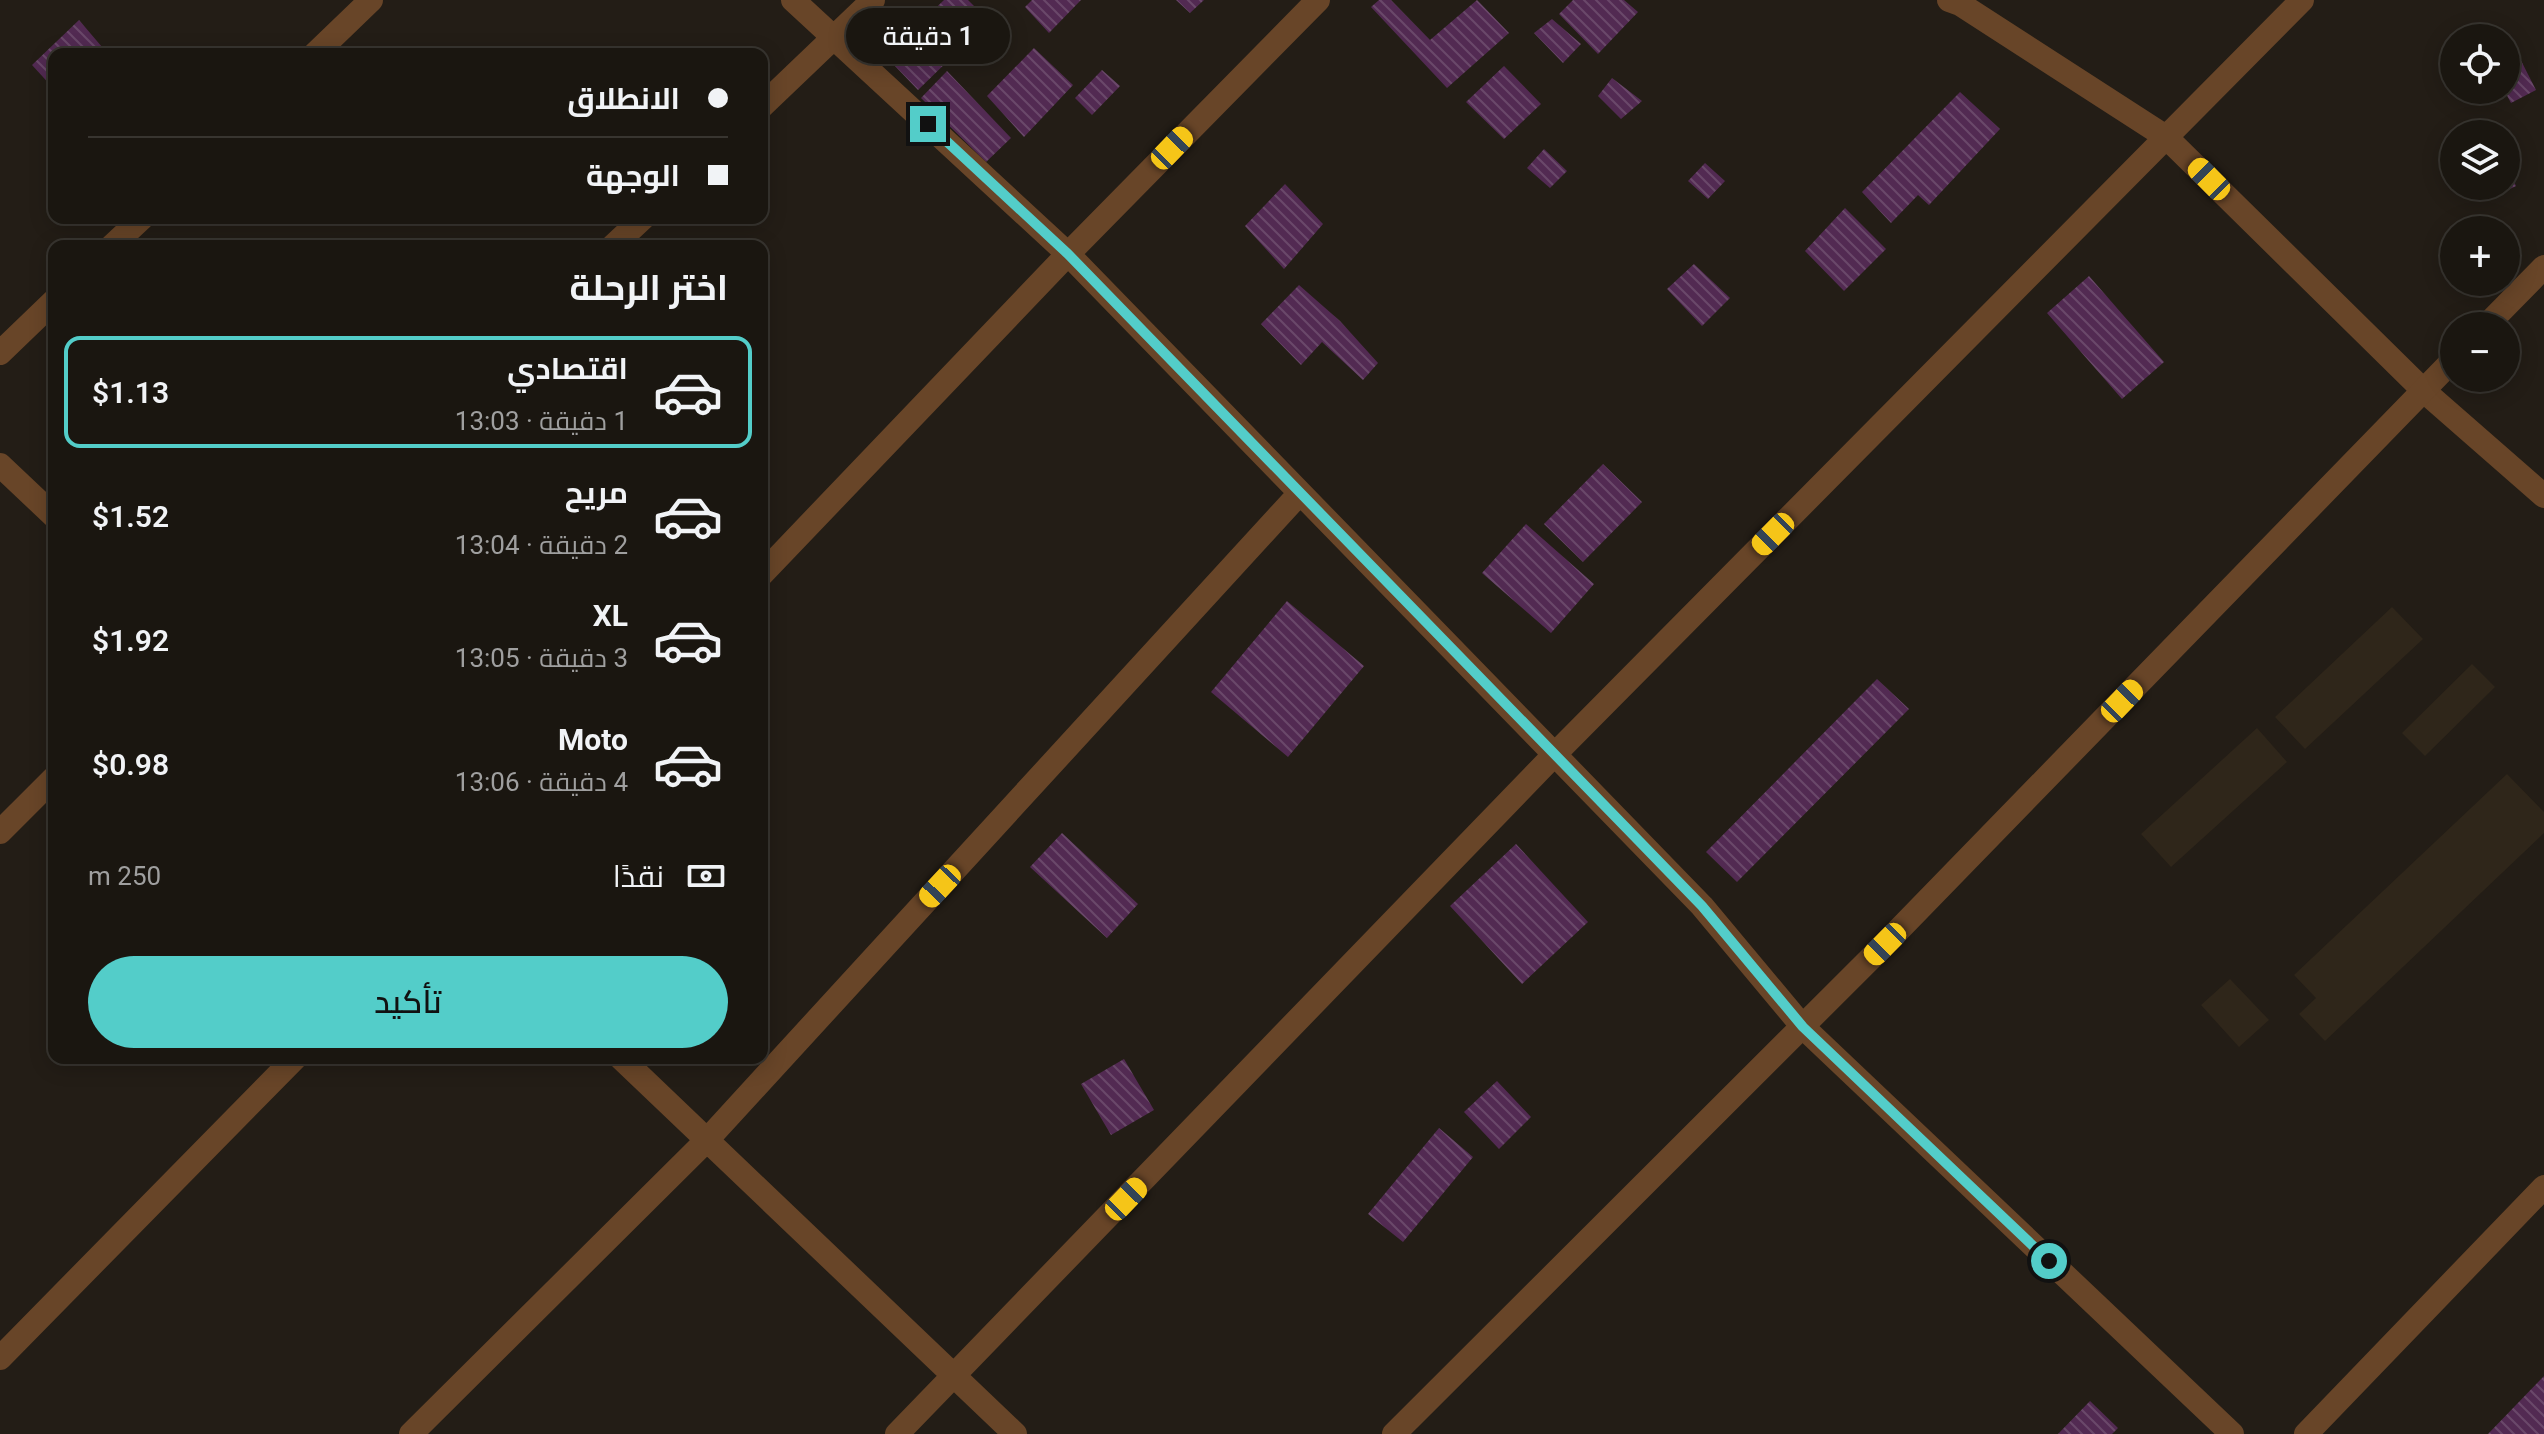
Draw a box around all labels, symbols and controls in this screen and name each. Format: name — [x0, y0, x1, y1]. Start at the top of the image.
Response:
callout: 1 دقيقة — [846, 8, 1010, 64]
text: 1 دقيقة — [883, 21, 973, 51]
map controls — [2440, 24, 2520, 392]
button: locate — [2440, 24, 2520, 104]
text: الانطلاق — [567, 81, 680, 116]
route end — [910, 106, 946, 142]
button: layers — [2440, 120, 2520, 200]
car — [1147, 122, 1197, 174]
car — [2184, 154, 2234, 204]
text: الوجهة — [586, 158, 680, 193]
button: + — [2440, 216, 2520, 296]
text: اختر الرحلة — [569, 267, 728, 309]
button: − — [2440, 312, 2520, 392]
text: اقتصادي — [507, 351, 628, 386]
icon: car — [652, 356, 724, 428]
text: $1.13 — [92, 375, 169, 410]
text: 1 دقيقة · 13:03 — [455, 406, 628, 436]
text: مريح — [565, 475, 628, 510]
icon: car — [652, 480, 724, 552]
text: $1.52 — [92, 499, 169, 534]
car — [1748, 509, 1798, 559]
text: 2 دقيقة · 13:04 — [455, 530, 628, 560]
text: XL — [593, 598, 628, 633]
icon: car — [652, 604, 724, 676]
text: $1.92 — [92, 623, 169, 658]
text: 3 دقيقة · 13:05 — [455, 643, 628, 673]
car — [2097, 675, 2147, 727]
text: Moto — [558, 722, 628, 757]
icon: car — [652, 728, 724, 800]
text: $0.98 — [92, 747, 169, 782]
text: 4 دقيقة · 13:06 — [455, 767, 628, 797]
icon: cash — [684, 854, 728, 898]
text: نقدًا — [613, 859, 664, 894]
car — [915, 860, 965, 912]
text: 250 m — [88, 861, 161, 891]
car — [1860, 919, 1910, 969]
button: تأكيد — [88, 956, 728, 1048]
car — [1101, 1173, 1151, 1225]
route start — [2031, 1243, 2067, 1279]

